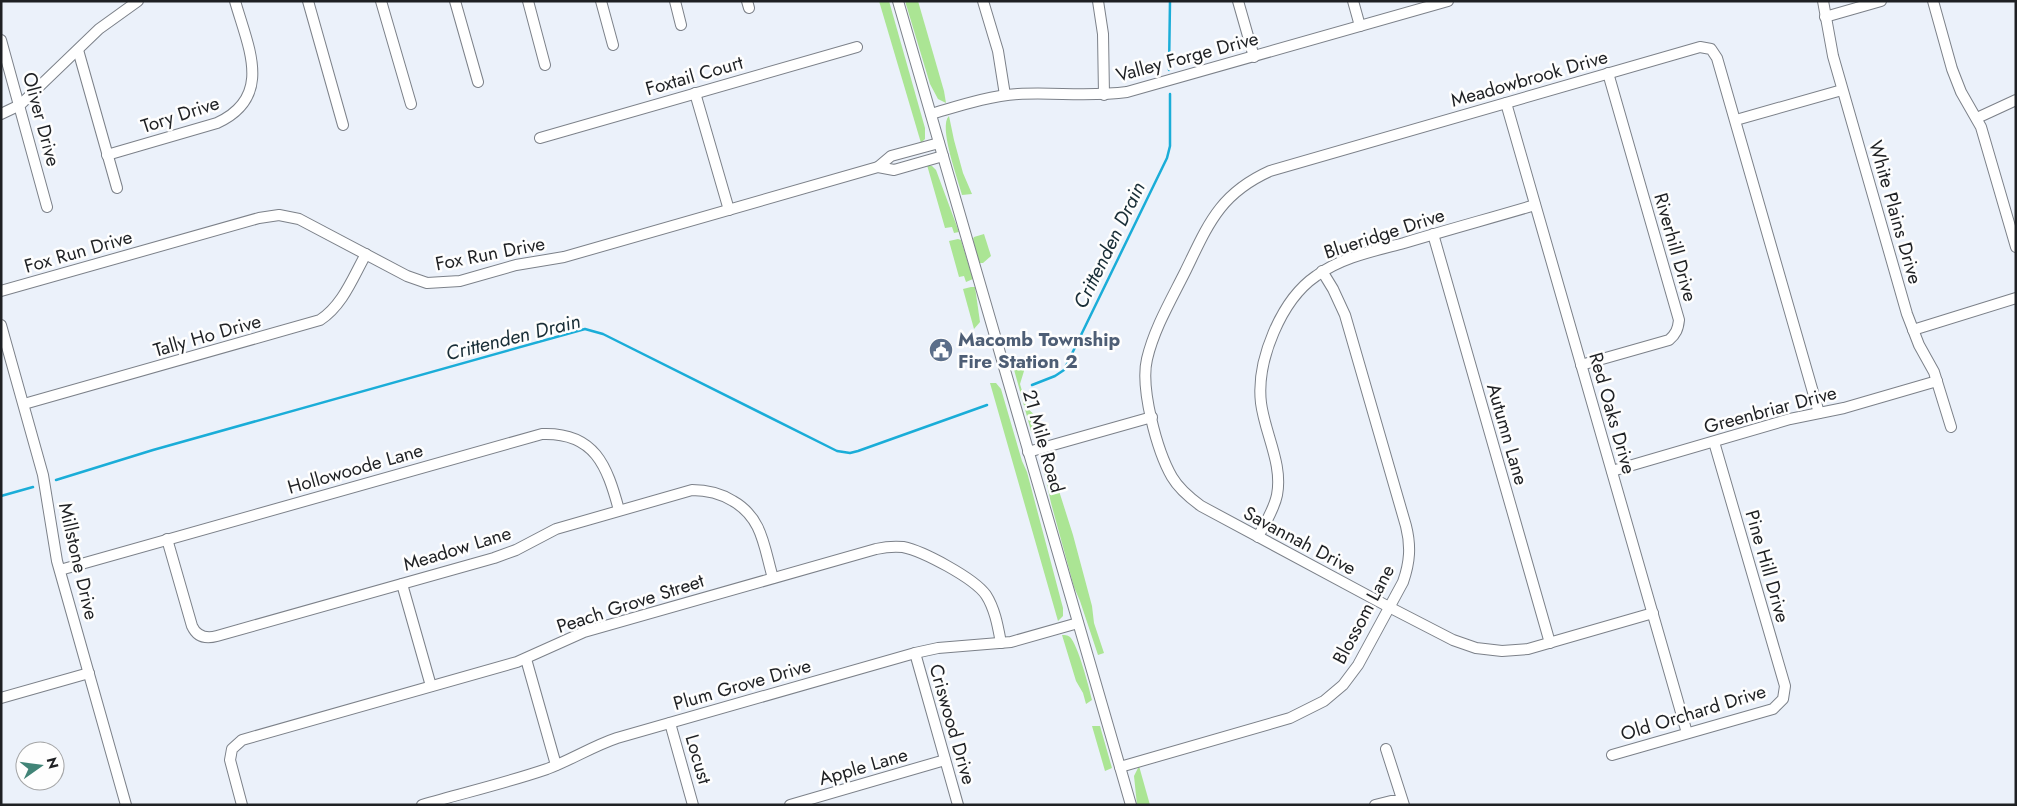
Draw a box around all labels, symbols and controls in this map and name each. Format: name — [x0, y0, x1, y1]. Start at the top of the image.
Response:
street label: Valley Forge Drive — [1113, 24, 1261, 88]
street label: Meadowbrook Drive — [1447, 43, 1611, 114]
street label: Foxtail Court — [642, 49, 746, 102]
street label: Oliver Drive — [16, 69, 67, 169]
street label: Tory Drive — [138, 89, 223, 140]
street label: White Plains Drive — [1862, 137, 1929, 287]
water label: Crittenden Drain — [1066, 177, 1153, 314]
street label: Riverhill Drive — [1647, 190, 1704, 305]
street label: Blueridge Drive — [1320, 201, 1448, 266]
street label: Fox Run Drive — [21, 223, 136, 280]
street label: Fox Run Drive — [433, 230, 547, 277]
street label: Tally Ho Drive — [150, 307, 264, 364]
water label: Crittenden Drain — [443, 307, 584, 368]
place label: Macomb Township Fire Station 2 — [958, 326, 1121, 375]
public building icon: Macomb Township Fire Station 2 — [928, 337, 954, 363]
street label: Red Oaks Drive — [1582, 349, 1643, 477]
street label: Greenbriar Drive — [1701, 379, 1840, 440]
street label: Autumn Lane — [1480, 380, 1535, 488]
street label: 21 Mile Road — [1016, 386, 1071, 496]
street label: Hollowoode Lane — [284, 436, 426, 501]
street label: Savannah Drive — [1239, 499, 1361, 582]
street label: Millstone Drive — [52, 500, 105, 623]
street label: Pine Hill Drive — [1739, 507, 1797, 626]
street label: Meadow Lane — [400, 519, 515, 578]
street label: Blossom Lane — [1326, 560, 1401, 669]
street label: Peach Grove Street — [553, 567, 708, 640]
street label: Plum Grove Drive — [670, 652, 814, 717]
street label: Criswood Drive — [922, 661, 983, 788]
street label: Old Orchard Drive — [1617, 677, 1769, 747]
street label: Locust — [679, 731, 719, 787]
north arrow — [15, 741, 65, 791]
street label: Apple Lane — [815, 741, 911, 792]
text: N — [42, 755, 64, 771]

